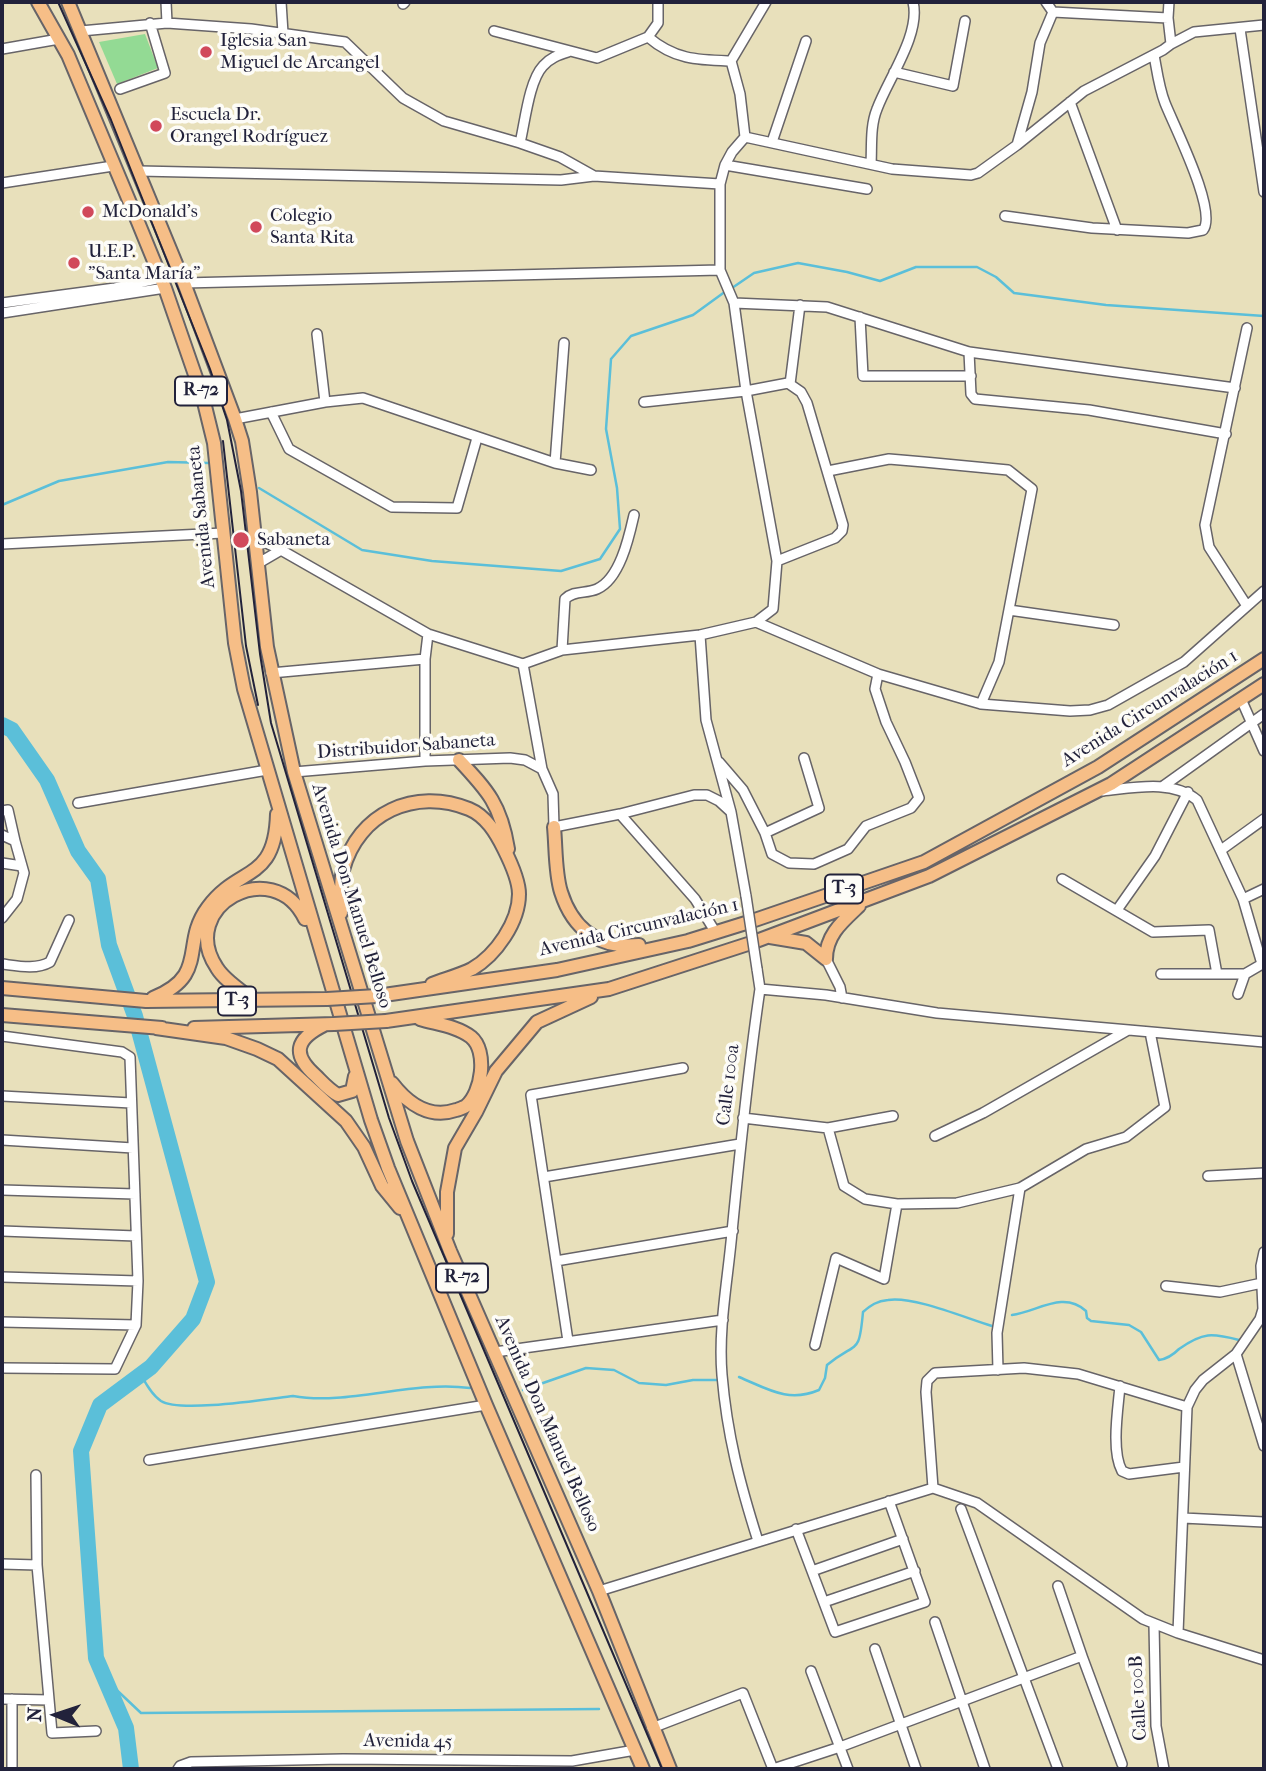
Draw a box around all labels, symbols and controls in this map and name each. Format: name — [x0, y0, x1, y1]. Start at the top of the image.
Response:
place label: Iglesia San Miguel de Arcangel — [220, 30, 380, 74]
marker: Iglesia San Miguel de Arcangel — [198, 44, 214, 60]
place label: Escuela Dr. Orangel Rodríguez — [170, 104, 328, 148]
marker: Escuela Dr. Orangel Rodríguez — [148, 118, 164, 134]
place label: McDonald's — [102, 201, 198, 223]
marker: McDonald's — [80, 204, 96, 220]
place label: Colegio Santa Rita — [270, 205, 354, 249]
marker: Colegio Santa Rita — [248, 219, 264, 235]
place label: U.E.P. "Santa María" — [88, 241, 200, 285]
marker: U.E.P. "Santa María" — [66, 255, 82, 271]
road number: R-72 — [175, 376, 227, 405]
street label: Avenida Sabaneta — [183, 445, 221, 589]
place label: Sabaneta — [257, 529, 330, 551]
marker: Sabaneta — [231, 530, 251, 550]
street label: Avenida Circunvalación 1 — [1058, 645, 1242, 773]
street label: Distribuidor Sabaneta — [316, 729, 496, 765]
street label: Avenida Don Manuel Belloso — [306, 781, 396, 1011]
road number: T-3 — [825, 874, 863, 904]
street label: Avenida Circunvalación 1 — [537, 894, 741, 962]
road number: T-3 — [218, 986, 256, 1016]
street label: Calle 100a — [713, 1043, 745, 1127]
road number: R-72 — [436, 1264, 488, 1293]
street label: Avenida Don Manuel Belloso — [489, 1313, 605, 1535]
street label: Calle 100B — [1125, 1655, 1153, 1741]
north arrow — [21, 1680, 91, 1750]
text: N — [24, 1707, 46, 1722]
street label: Avenida 45 — [363, 1730, 453, 1754]

